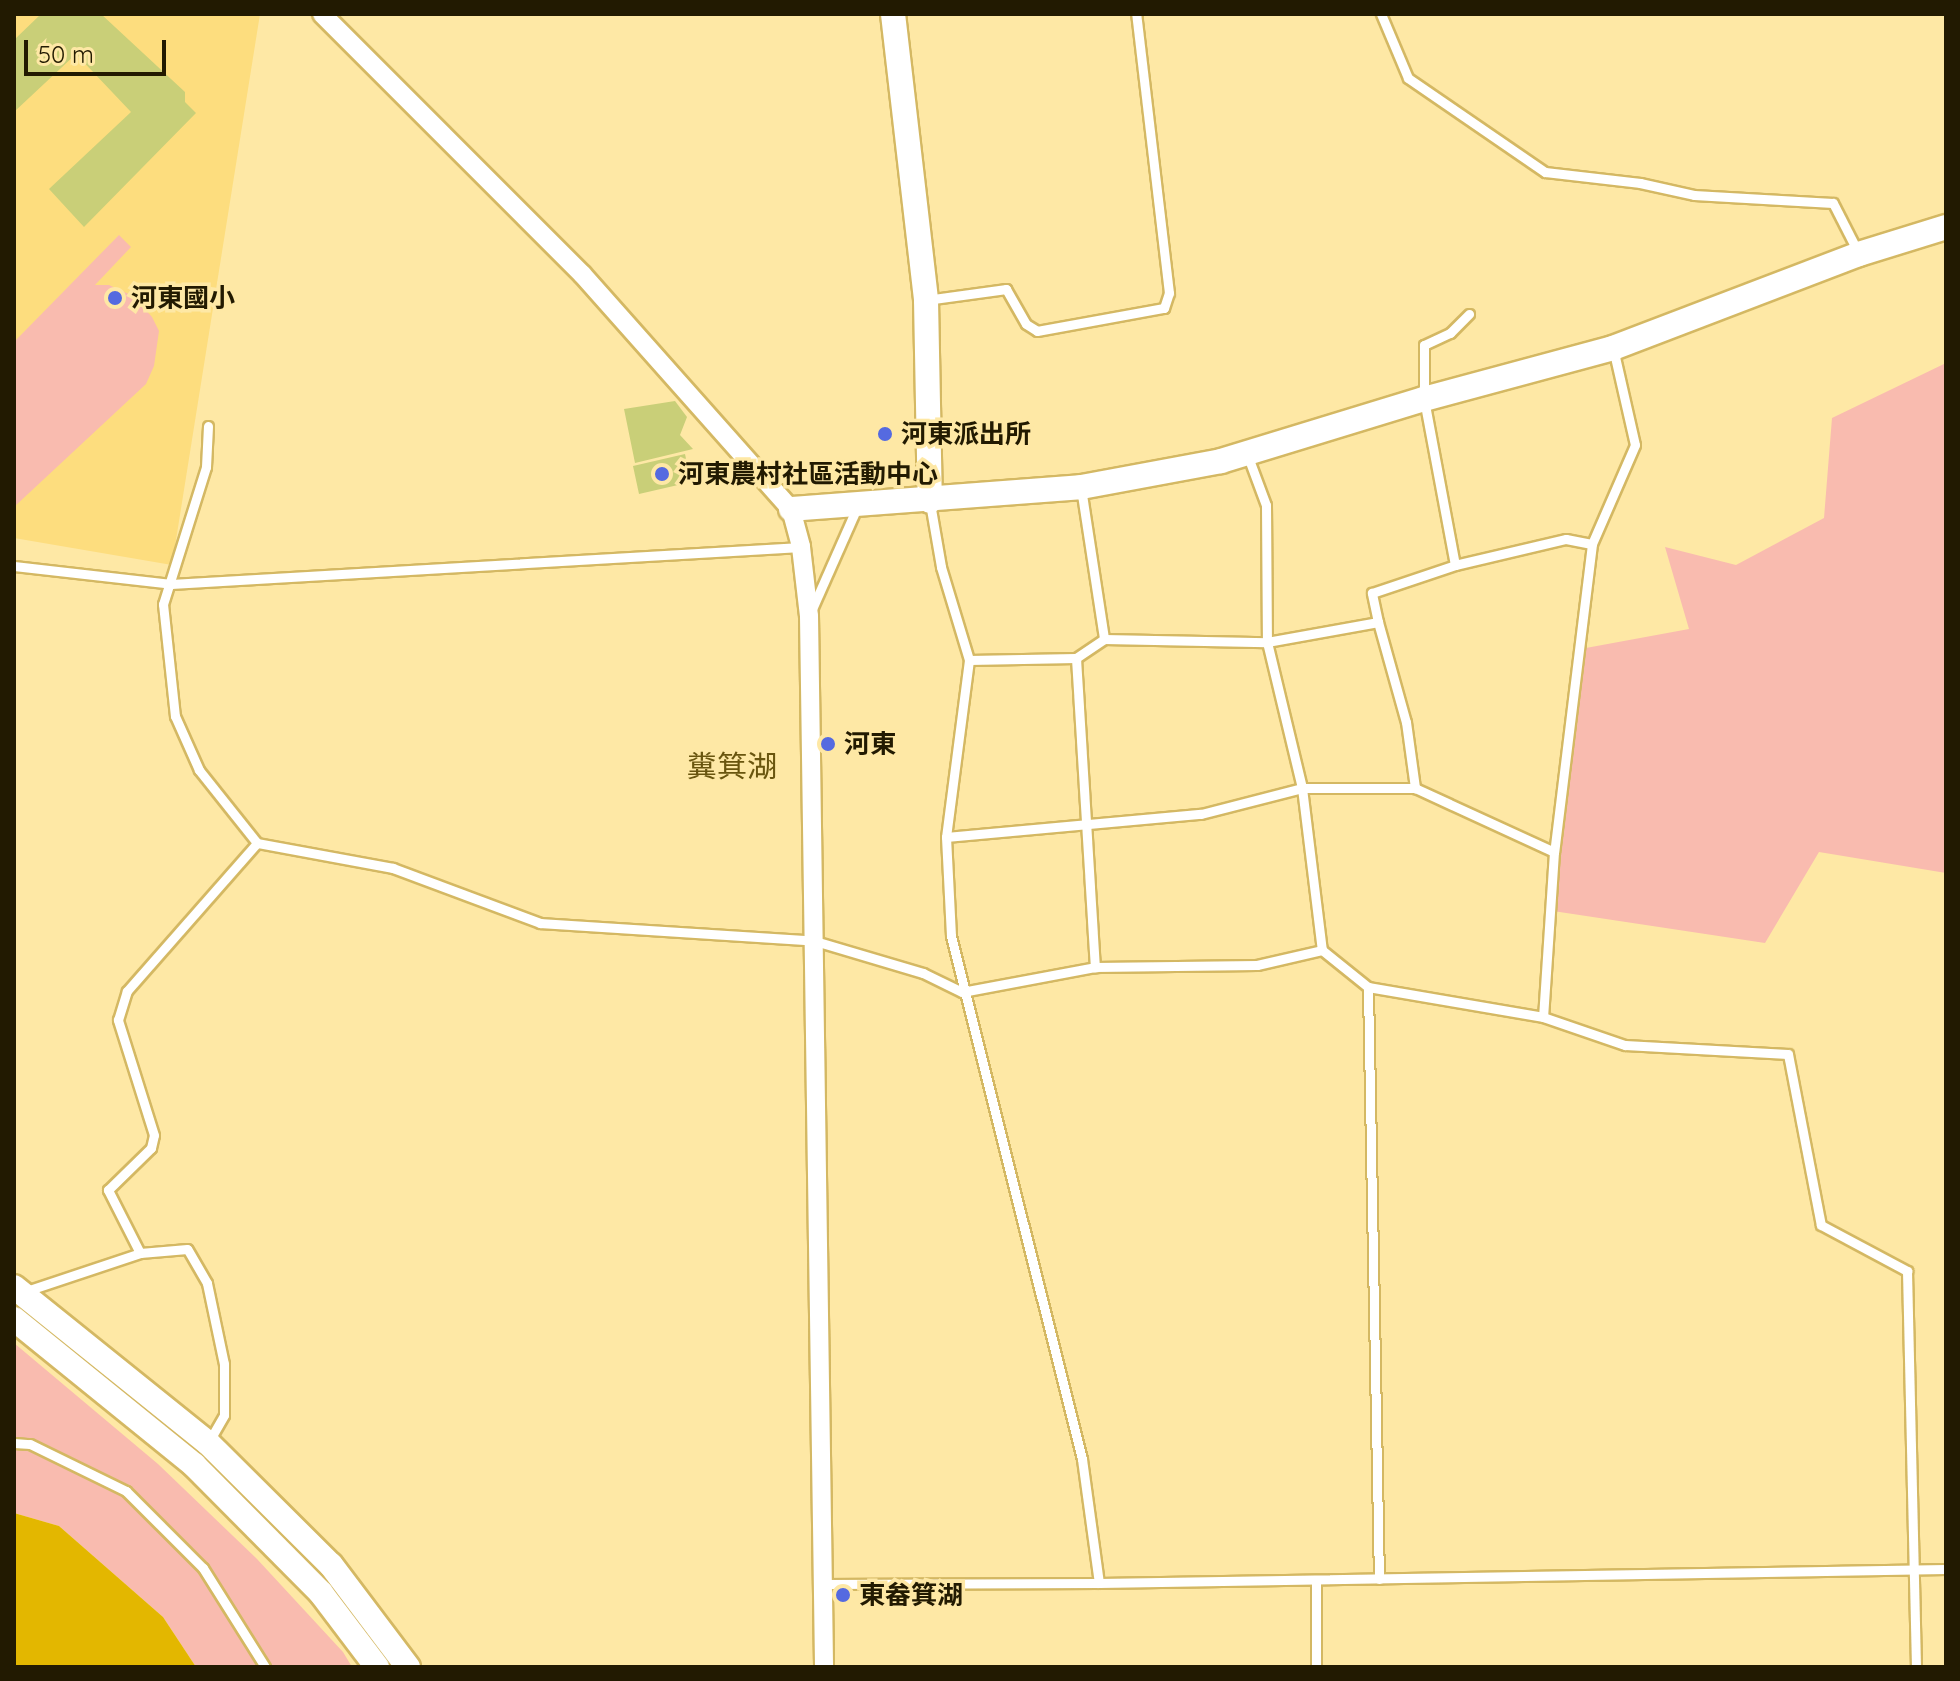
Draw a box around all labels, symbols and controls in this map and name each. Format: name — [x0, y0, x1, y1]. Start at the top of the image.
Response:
scale bar — [28, 24, 170, 74]
text: 50 m — [38, 39, 94, 69]
place label: 河東國小 — [131, 282, 235, 314]
marker: 河東國小 — [106, 289, 124, 307]
place label: 河東派出所 — [901, 418, 1031, 450]
marker: 河東派出所 — [876, 425, 894, 443]
place label: 河東農村社區活動中心 — [678, 458, 938, 490]
marker: 河東農村社區活動中心 — [653, 465, 671, 483]
place label: 河東 — [844, 728, 896, 760]
marker: 河東 — [819, 735, 837, 753]
district label: 糞箕湖 — [687, 748, 777, 784]
place label: 東畚箕湖 — [859, 1579, 963, 1611]
marker: 東畚箕湖 — [834, 1586, 852, 1604]

